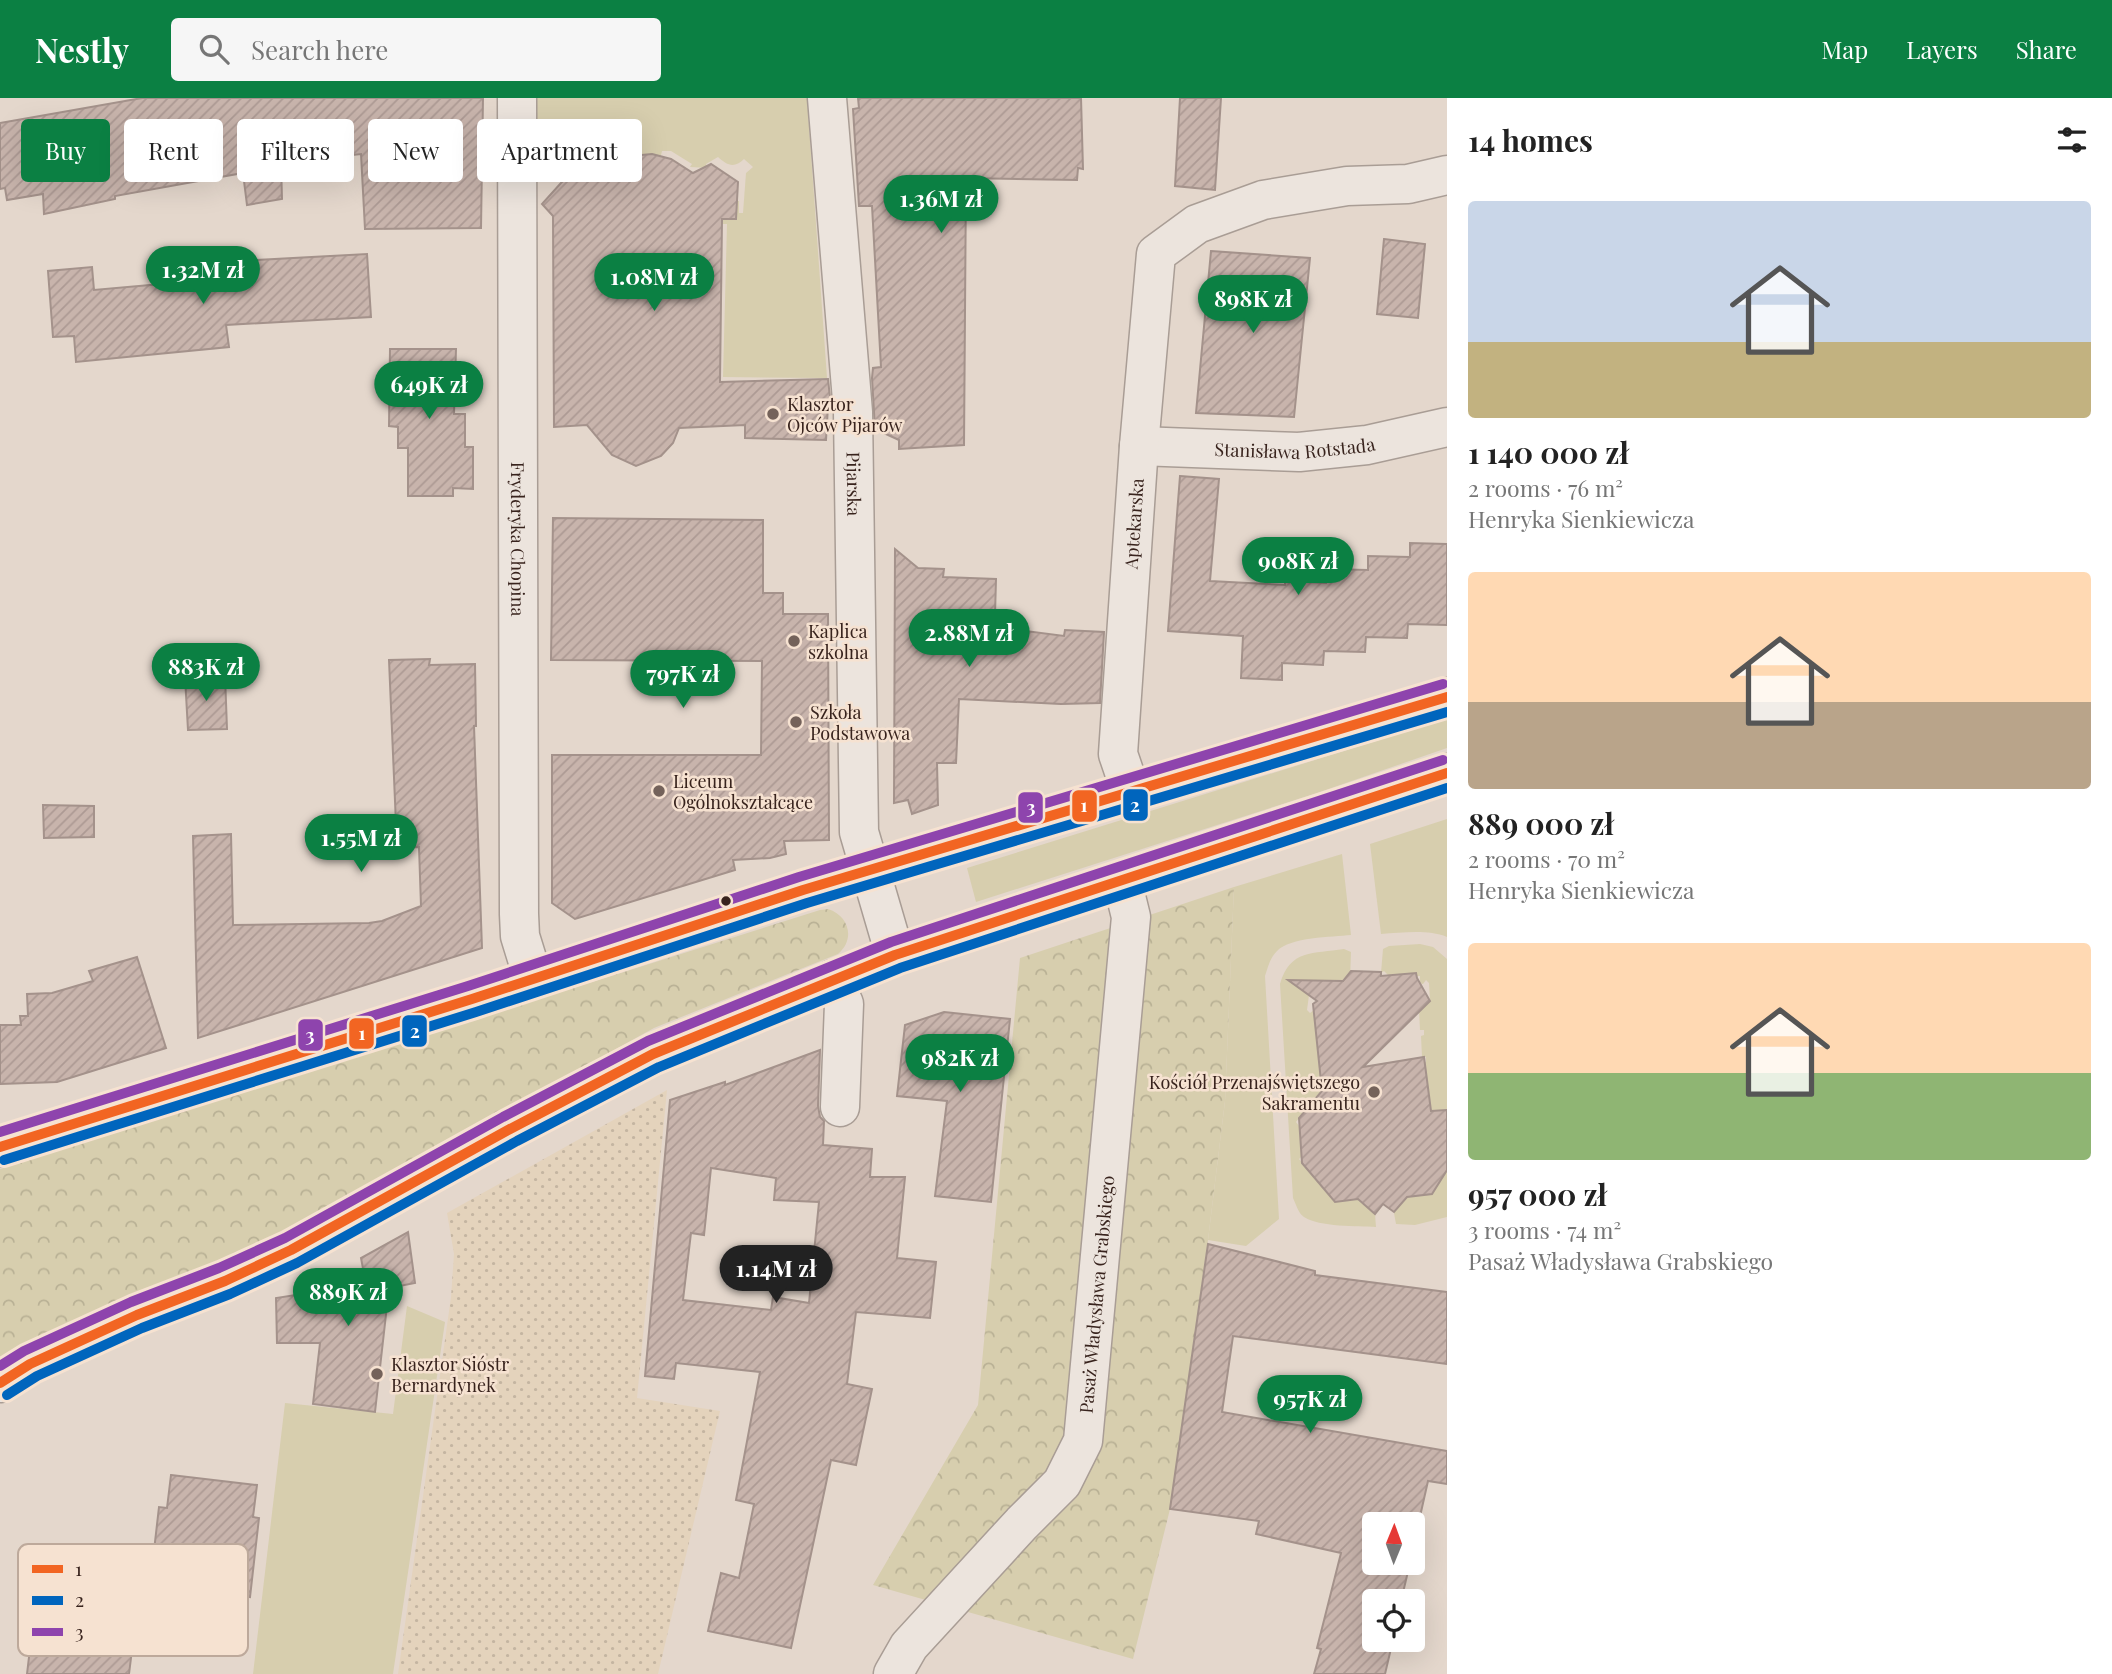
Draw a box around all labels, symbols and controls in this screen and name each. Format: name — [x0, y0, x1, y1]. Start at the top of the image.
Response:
search box — [171, 18, 661, 81]
text: Nestly — [35, 27, 129, 71]
icon: search — [195, 30, 233, 68]
text: Search here — [251, 32, 389, 67]
text: Map — [1822, 33, 1868, 65]
text: Layers — [1906, 33, 1978, 65]
text: Share — [2016, 33, 2077, 65]
chip: Buy — [21, 119, 110, 182]
chip: Rent — [124, 119, 223, 182]
chip: Filters — [237, 119, 354, 182]
chip: New — [368, 119, 463, 182]
chip: Apartment — [477, 119, 642, 182]
text: 14 homes — [1468, 120, 1593, 160]
icon: filters — [2053, 121, 2091, 159]
pin: 1.36M zł — [869, 176, 1013, 235]
text: 1.36M zł — [899, 182, 983, 213]
pin: 1.32M zł — [131, 246, 275, 306]
icon: home — [1717, 247, 1843, 373]
text: 1.32M zł — [162, 253, 244, 284]
pin: 1.08M zł — [582, 254, 726, 313]
text: 1.08M zł — [610, 260, 698, 291]
pin: 898K zł — [1188, 275, 1318, 335]
text: 898K zł — [1214, 282, 1292, 313]
pin: 649K zł — [364, 362, 494, 421]
text: 649K zł — [390, 368, 468, 399]
place label: Klasztor Ojców Pijarów — [787, 392, 902, 437]
marker: Klasztor Ojców Pijarów — [765, 406, 781, 422]
street label: Stanisława Rotstada — [1214, 432, 1377, 464]
text: 1 140 000 zł — [1468, 432, 1629, 472]
street label: Pijarska — [842, 452, 866, 516]
street label: Fryderyka Chopina — [506, 462, 530, 616]
text: 2 rooms · 76 m² — [1468, 472, 1623, 503]
street label: Aptekarska — [1119, 478, 1149, 571]
text: Henryka Sienkiewicza — [1468, 503, 1694, 534]
pin: 908K zł — [1233, 538, 1363, 597]
text: 908K zł — [1258, 544, 1338, 575]
pin: 2.88M zł — [897, 610, 1041, 669]
text: 2.88M zł — [925, 616, 1013, 647]
icon: home — [1717, 618, 1843, 744]
place label: Kaplica szkolna — [808, 619, 869, 664]
marker: Kaplica szkolna — [786, 633, 802, 649]
pin: 883K zł — [141, 644, 271, 703]
text: 883K zł — [168, 650, 244, 681]
pin: 797K zł — [618, 650, 748, 710]
text: 797K zł — [646, 657, 720, 688]
place label: Szkoła Podstawowa — [810, 700, 910, 745]
marker: Szkoła Podstawowa — [788, 714, 804, 730]
place label: Liceum Ogólnokształcące — [673, 769, 813, 814]
marker: Liceum Ogólnokształcące — [651, 783, 667, 799]
line badge: 2 — [1122, 788, 1149, 822]
line badge: 1 — [1071, 789, 1098, 823]
line badge: 3 — [1017, 791, 1044, 824]
text: 1 — [1080, 791, 1088, 817]
text: 2 — [1130, 791, 1140, 817]
text: 3 — [1026, 793, 1036, 819]
text: 889 000 zł — [1468, 803, 1614, 843]
pin: 1.55M zł — [289, 814, 433, 874]
text: 1.55M zł — [321, 821, 401, 852]
text: 2 rooms · 70 m² — [1468, 843, 1625, 874]
text: Henryka Sienkiewicza — [1468, 874, 1694, 905]
unlabelled marker — [719, 894, 733, 908]
icon: home — [1717, 989, 1843, 1115]
line badge: 2 — [401, 1014, 428, 1048]
line badge: 1 — [348, 1017, 375, 1050]
text: 2 — [410, 1017, 420, 1043]
line badge: 3 — [297, 1018, 324, 1052]
text: 1 — [358, 1019, 366, 1045]
text: 3 — [305, 1021, 315, 1047]
pin: 982K zł — [895, 1034, 1025, 1094]
text: 982K zł — [921, 1041, 999, 1072]
place label: Kościół Przenajświętszego Sakramentu — [1149, 1070, 1361, 1115]
marker: Kościół Przenajświętszego Sakramentu — [1366, 1084, 1382, 1100]
street label: Pasaż Władysława Grabskiego — [1074, 1174, 1119, 1415]
text: 957 000 zł — [1468, 1174, 1607, 1214]
text: 3 rooms · 74 m² — [1468, 1214, 1621, 1245]
text: Pasaż Władysława Grabskiego — [1468, 1245, 1773, 1276]
pin: 1.14M zł — [704, 1246, 848, 1305]
text: 1.14M zł — [736, 1252, 816, 1283]
pin: 889K zł — [283, 1268, 413, 1328]
text: 889K zł — [309, 1275, 387, 1306]
place label: Klasztor Sióstr Bernardynek — [391, 1352, 509, 1397]
marker: Klasztor Sióstr Bernardynek — [369, 1366, 385, 1382]
pin: 957K zł — [1245, 1376, 1375, 1435]
text: 957K zł — [1273, 1382, 1347, 1413]
north arrow — [1362, 1512, 1424, 1575]
map controls — [1362, 1512, 1425, 1652]
legend — [18, 1544, 248, 1656]
text: 1 — [75, 1555, 82, 1581]
text: 2 — [75, 1586, 84, 1612]
button: locate — [1362, 1589, 1425, 1652]
text: 3 — [75, 1618, 84, 1644]

